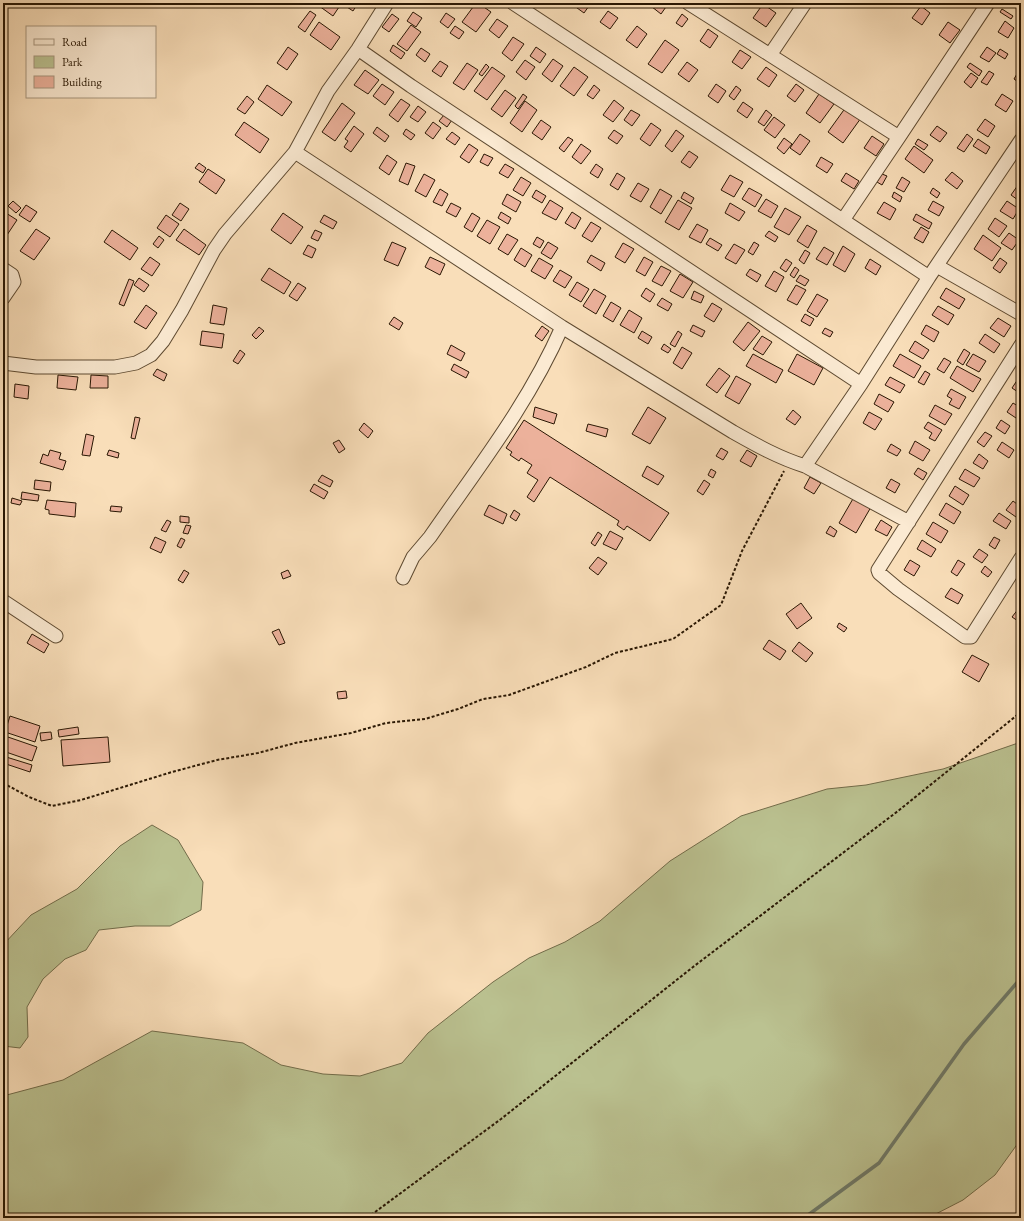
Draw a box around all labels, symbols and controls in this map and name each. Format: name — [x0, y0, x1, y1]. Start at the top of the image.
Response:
legend — [26, 26, 156, 98]
text: Road — [62, 34, 88, 50]
text: Park — [62, 54, 83, 70]
text: Building — [62, 74, 103, 90]

